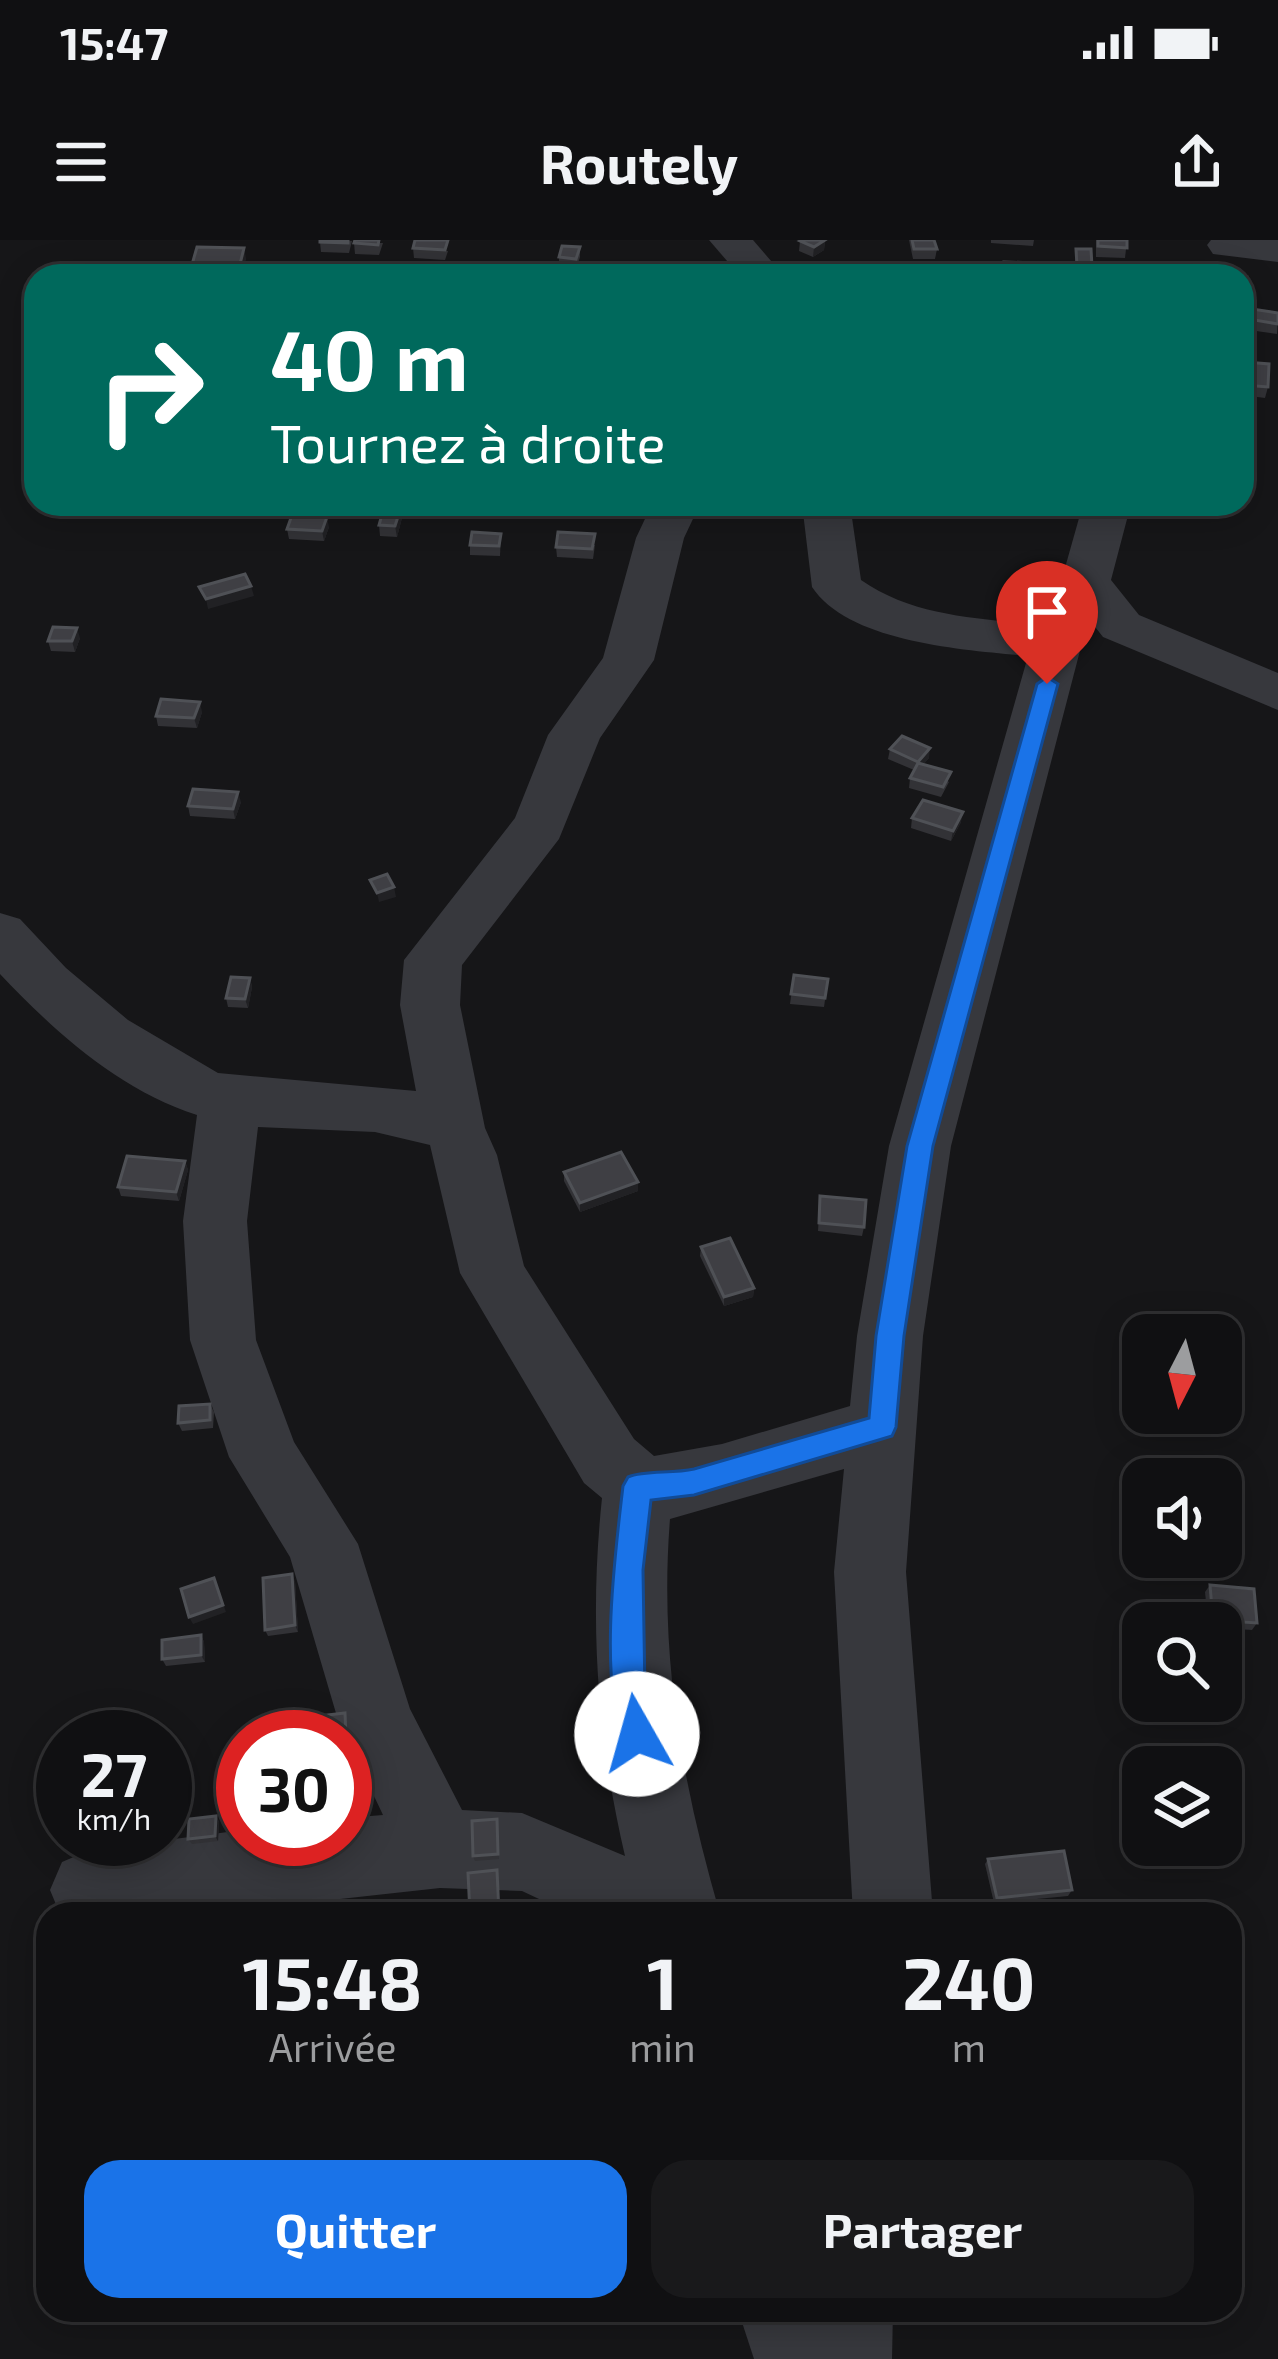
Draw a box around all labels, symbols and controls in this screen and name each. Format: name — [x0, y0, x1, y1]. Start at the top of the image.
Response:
text: 15:47 — [60, 15, 168, 69]
icon: menu — [48, 129, 114, 195]
icon: share — [1164, 129, 1230, 195]
text: Routely — [540, 130, 738, 195]
text: 40 m — [270, 307, 469, 408]
icon: right — [72, 312, 228, 468]
text: Tournez à droite — [270, 409, 666, 474]
pin — [996, 561, 1098, 684]
icon: arrive — [1014, 579, 1080, 645]
north arrow — [1122, 1314, 1242, 1434]
map controls — [1122, 1314, 1242, 1866]
button: sound — [1122, 1458, 1242, 1578]
button: search — [1122, 1602, 1242, 1722]
position arrow — [574, 1671, 700, 1797]
speed limit sign: 30 — [216, 1710, 372, 1866]
text: 27 — [81, 1737, 147, 1809]
button: layers — [1122, 1746, 1242, 1866]
text: km/h — [77, 1800, 151, 1836]
text: 15:48 — [243, 1938, 423, 2024]
text: 1 — [647, 1938, 678, 2024]
text: 240 — [902, 1938, 1035, 2024]
text: Arrivée — [269, 2023, 396, 2070]
text: min — [629, 2023, 696, 2070]
text: m — [952, 2023, 986, 2070]
button: Quitter — [84, 2160, 627, 2298]
button: Partager — [651, 2160, 1194, 2298]

